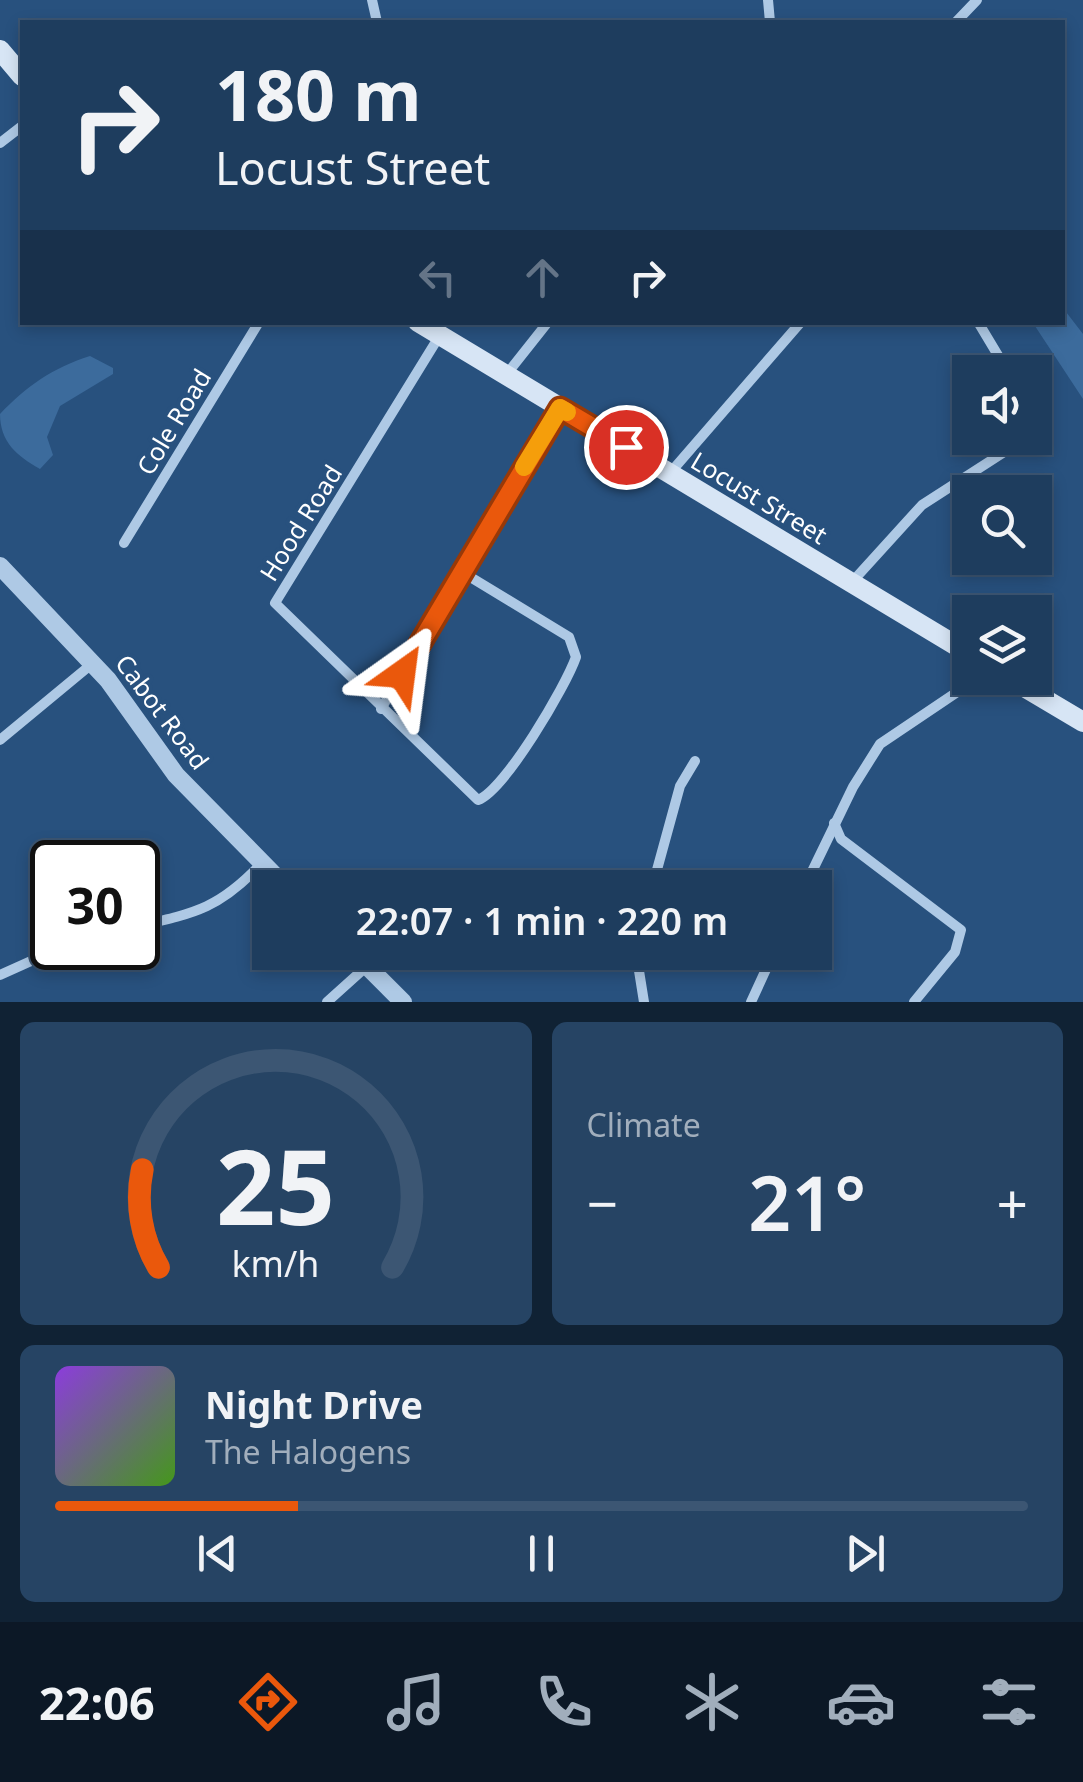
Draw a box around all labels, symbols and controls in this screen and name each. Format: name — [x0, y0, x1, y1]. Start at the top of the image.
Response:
text: 180 m — [215, 46, 422, 142]
icon: right — [50, 60, 180, 190]
text: Locust Street — [215, 137, 490, 198]
icon: left — [410, 250, 465, 305]
icon: ahead — [515, 250, 570, 305]
icon: right — [620, 250, 675, 305]
map controls — [952, 355, 1052, 695]
button: sound — [952, 355, 1052, 455]
street label: Cole Road — [128, 362, 218, 481]
pin — [584, 405, 669, 490]
icon: arrive — [599, 420, 654, 475]
street label: Locust Street — [685, 443, 834, 551]
street label: Hood Road — [251, 458, 349, 587]
button: search — [952, 475, 1052, 575]
button: layers — [952, 595, 1052, 695]
position arrow — [350, 622, 454, 726]
street label: Cabot Road — [108, 647, 217, 776]
speed limit sign: 30 — [30, 840, 160, 970]
text: 22:07 · 1 min · 220 m — [356, 894, 728, 946]
text: Climate — [587, 1103, 701, 1146]
text: 25 — [216, 1114, 335, 1255]
text: 21° — [748, 1151, 866, 1253]
text: − — [587, 1165, 618, 1240]
text: + — [997, 1165, 1028, 1240]
text: km/h — [232, 1239, 320, 1287]
text: Night Drive — [205, 1378, 423, 1430]
text: The Halogens — [205, 1430, 411, 1473]
icon: previous — [190, 1526, 245, 1581]
icon: pause — [514, 1526, 569, 1581]
icon: next — [838, 1526, 893, 1581]
icon: directions — [233, 1667, 303, 1737]
icon: music — [381, 1667, 451, 1737]
icon: phone — [529, 1667, 599, 1737]
icon: climate — [677, 1667, 747, 1737]
icon: car — [826, 1667, 896, 1737]
icon: filters — [974, 1667, 1044, 1737]
text: 22:06 — [39, 1672, 155, 1733]

